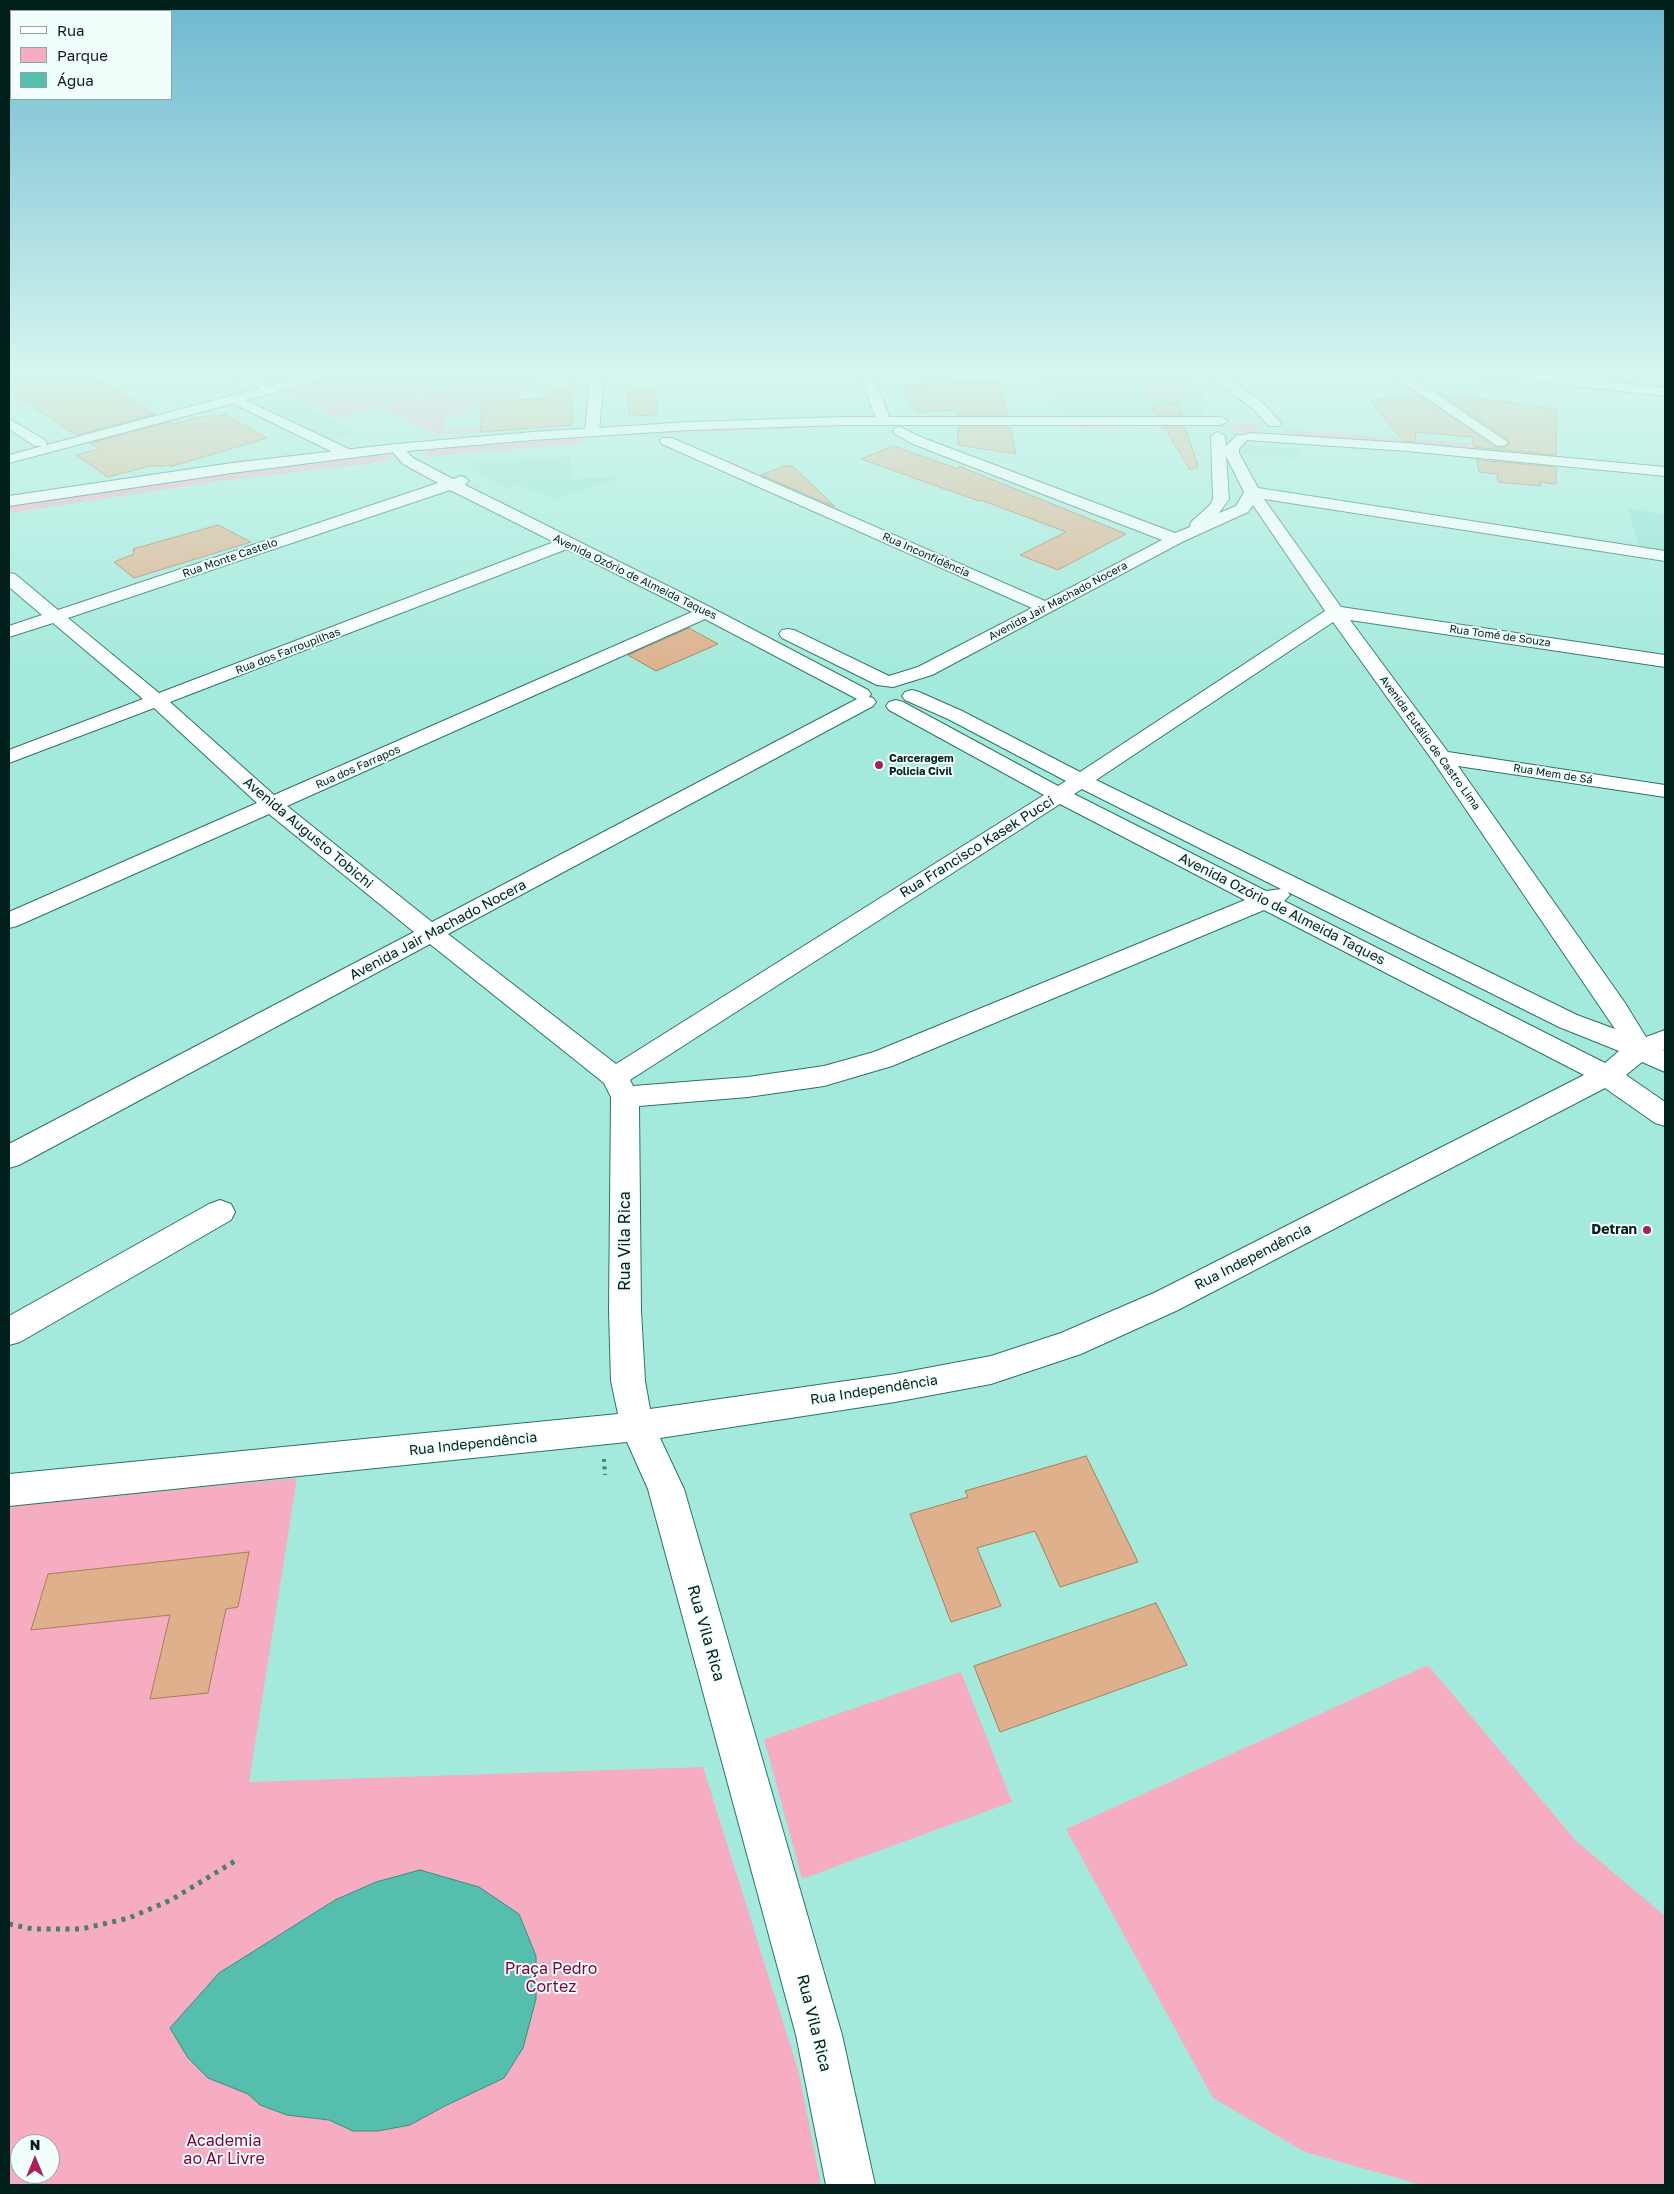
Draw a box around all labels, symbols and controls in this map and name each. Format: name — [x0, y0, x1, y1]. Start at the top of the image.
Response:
legend — [10, 10, 172, 100]
text: Rua — [57, 21, 84, 39]
text: Parque — [57, 46, 108, 64]
text: Água — [57, 71, 94, 89]
street label: Rua Inconfidência — [880, 530, 972, 580]
street label: Avenida Ozório de Almeida Taques — [551, 532, 719, 622]
street label: Rua Monte Castelo — [181, 536, 279, 580]
street label: Avenida Jair Machado Nocera — [986, 559, 1130, 643]
street label: Rua Tomé de Souza — [1448, 622, 1552, 650]
street label: Rua dos Farroupilhas — [234, 625, 342, 677]
street label: Avenida Eutálio de Castro Lima — [1377, 673, 1483, 813]
street label: Rua dos Farrapos — [314, 742, 402, 792]
place label: Carceragem Policia Civil — [889, 752, 954, 778]
marker: Carceragem Policia Civil — [873, 759, 885, 771]
street label: Rua Mem de Sá — [1512, 761, 1594, 787]
street label: Avenida Augusto Tobichi — [240, 774, 376, 892]
street label: Rua Francisco Kasek Pucci — [897, 793, 1057, 901]
street label: Avenida Ozório de Almeida Taques — [1176, 849, 1388, 969]
street label: Avenida Jair Machado Nocera — [347, 876, 529, 984]
street label: Rua Vila Rica — [615, 1191, 635, 1291]
street label: Rua Independência — [1192, 1220, 1314, 1294]
place label: Detran — [1591, 1222, 1637, 1238]
marker: Detran — [1641, 1224, 1653, 1236]
street label: Rua Independência — [809, 1372, 939, 1408]
street label: Rua Independência — [408, 1429, 538, 1459]
street label: Rua Vila Rica — [683, 1583, 729, 1683]
park label: Praça Pedro Cortez — [505, 1959, 597, 1997]
street label: Rua Vila Rica — [793, 1972, 835, 2074]
park label: Academia ao Ar Livre — [183, 2131, 265, 2169]
north arrow — [10, 2134, 60, 2184]
text: N — [30, 2136, 40, 2153]

